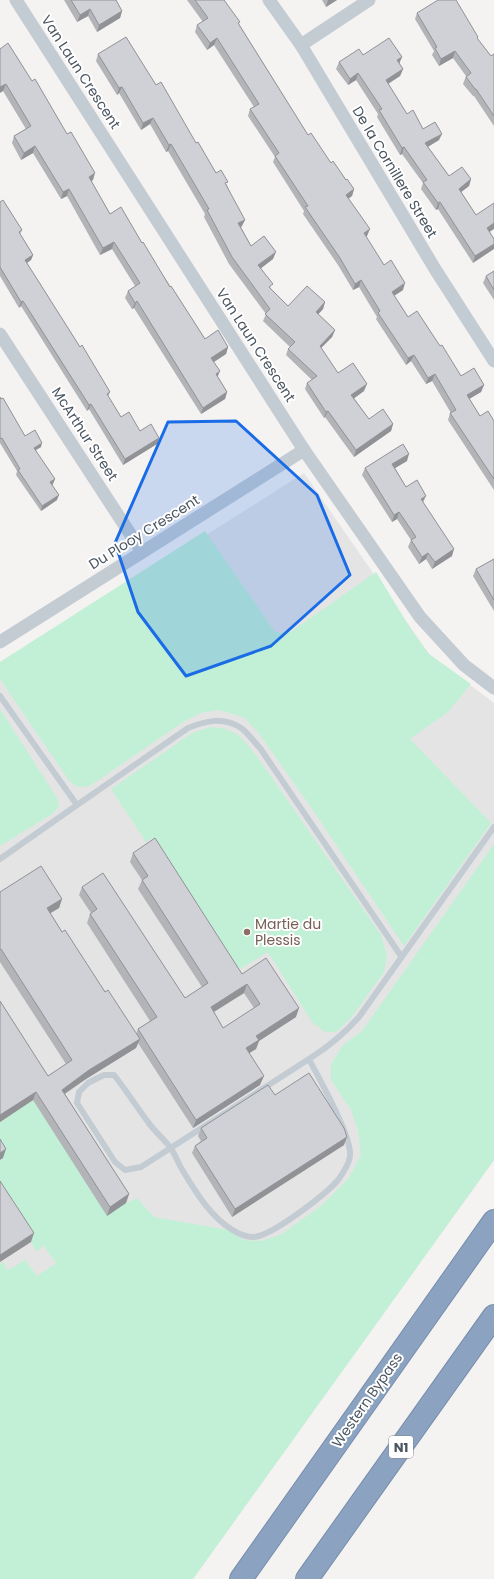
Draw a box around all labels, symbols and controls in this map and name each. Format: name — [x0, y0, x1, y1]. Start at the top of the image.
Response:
street label: Van Laun Crescent — [37, 11, 125, 133]
street label: De la Cornillere Street — [348, 102, 442, 242]
street label: Van Laun Crescent — [212, 284, 300, 406]
street label: McArthur Street — [47, 383, 123, 485]
street label: Du Plooy Crescent — [85, 490, 203, 574]
place label: Martie du Plessis — [255, 914, 321, 950]
marker: Martie du Plessis — [242, 927, 252, 937]
street label: Western Bypass — [327, 1349, 407, 1451]
road number: N1 — [389, 1436, 413, 1458]

